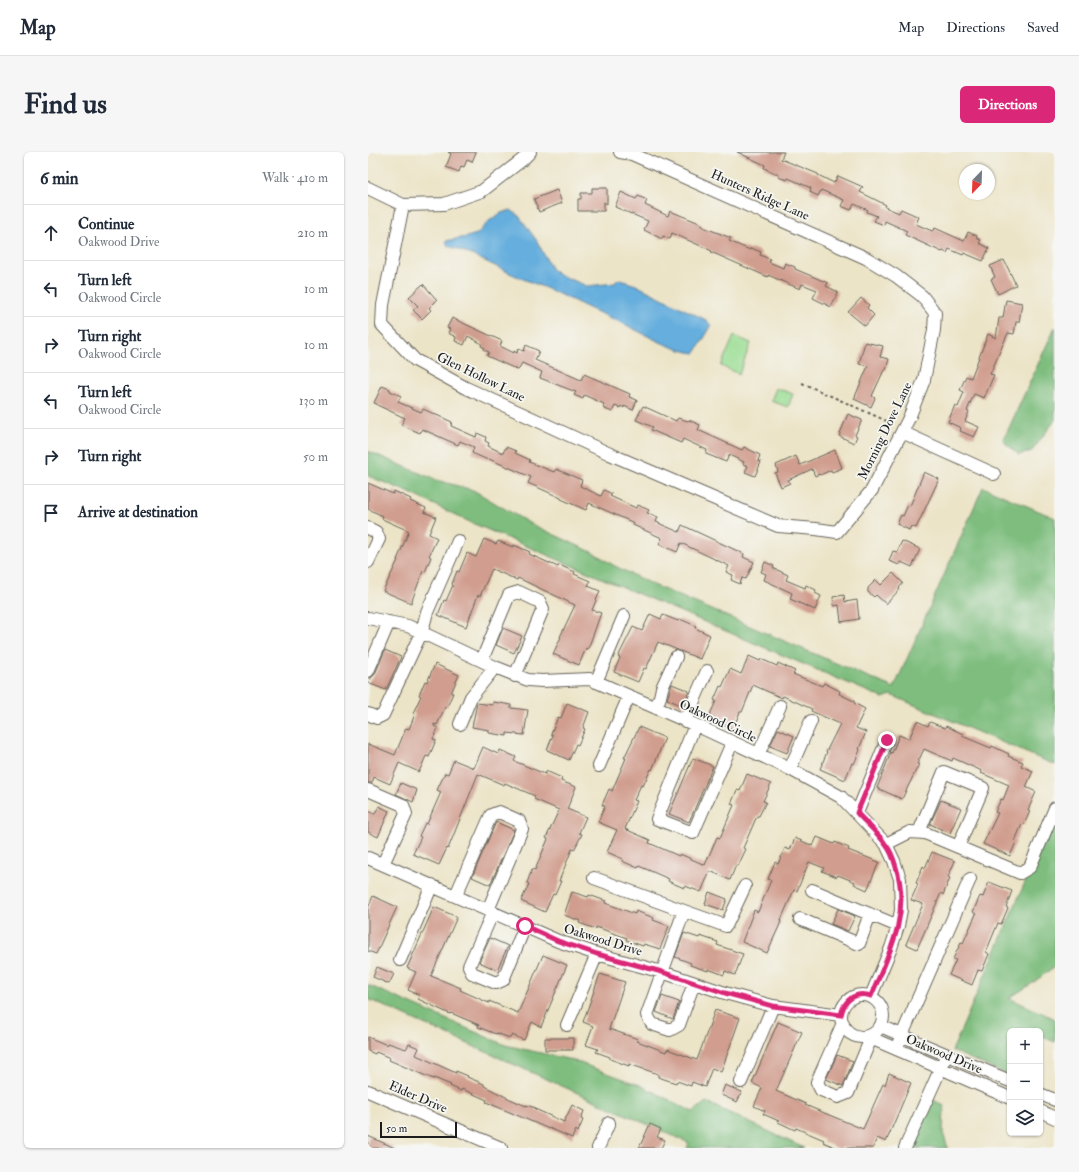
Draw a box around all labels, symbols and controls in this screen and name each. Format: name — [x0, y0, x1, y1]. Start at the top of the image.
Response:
text: Map — [20, 16, 56, 40]
text: Map — [898, 19, 924, 36]
text: Directions — [946, 19, 1005, 36]
text: Saved — [1027, 19, 1059, 36]
button: Directions — [960, 86, 1055, 123]
text: Find us — [24, 87, 107, 122]
north arrow — [959, 164, 995, 200]
street label: Hunters Ridge Lane — [708, 166, 812, 224]
text: 6 min — [40, 168, 79, 189]
text: Walk · 410 m — [262, 170, 328, 186]
text: Continue — [78, 215, 134, 234]
icon: ahead — [40, 222, 62, 244]
text: 210 m — [297, 225, 328, 241]
text: Oakwood Drive — [78, 234, 159, 250]
text: Turn left — [78, 271, 132, 290]
icon: left — [40, 278, 62, 300]
text: 10 m — [304, 281, 328, 297]
text: Oakwood Circle — [78, 290, 161, 306]
text: Turn right — [78, 327, 141, 346]
icon: right — [40, 334, 62, 356]
text: 10 m — [304, 337, 328, 353]
text: Oakwood Circle — [78, 346, 161, 362]
street label: Glen Hollow Lane — [434, 349, 528, 406]
street label: Morning Dove Lane — [854, 379, 916, 482]
text: Turn left — [78, 383, 132, 402]
icon: left — [40, 390, 62, 412]
text: 130 m — [299, 393, 328, 409]
text: Oakwood Circle — [78, 402, 161, 418]
icon: right — [40, 446, 62, 468]
text: Turn right — [78, 447, 141, 466]
text: 50 m — [303, 449, 328, 465]
icon: arrive — [40, 502, 62, 524]
text: Arrive at destination — [78, 503, 198, 522]
street label: Oakwood Circle — [677, 696, 760, 746]
route end — [878, 731, 896, 749]
route start — [516, 917, 534, 935]
street label: Oakwood Drive — [562, 920, 645, 960]
map controls — [1007, 1028, 1043, 1136]
button: + — [1007, 1028, 1043, 1064]
street label: Oakwood Drive — [903, 1031, 985, 1077]
button: − — [1007, 1064, 1043, 1100]
street label: Elder Drive — [386, 1078, 450, 1117]
button: layers — [1007, 1100, 1043, 1136]
scale bar — [380, 1120, 457, 1139]
text: 50 m — [386, 1122, 407, 1135]

